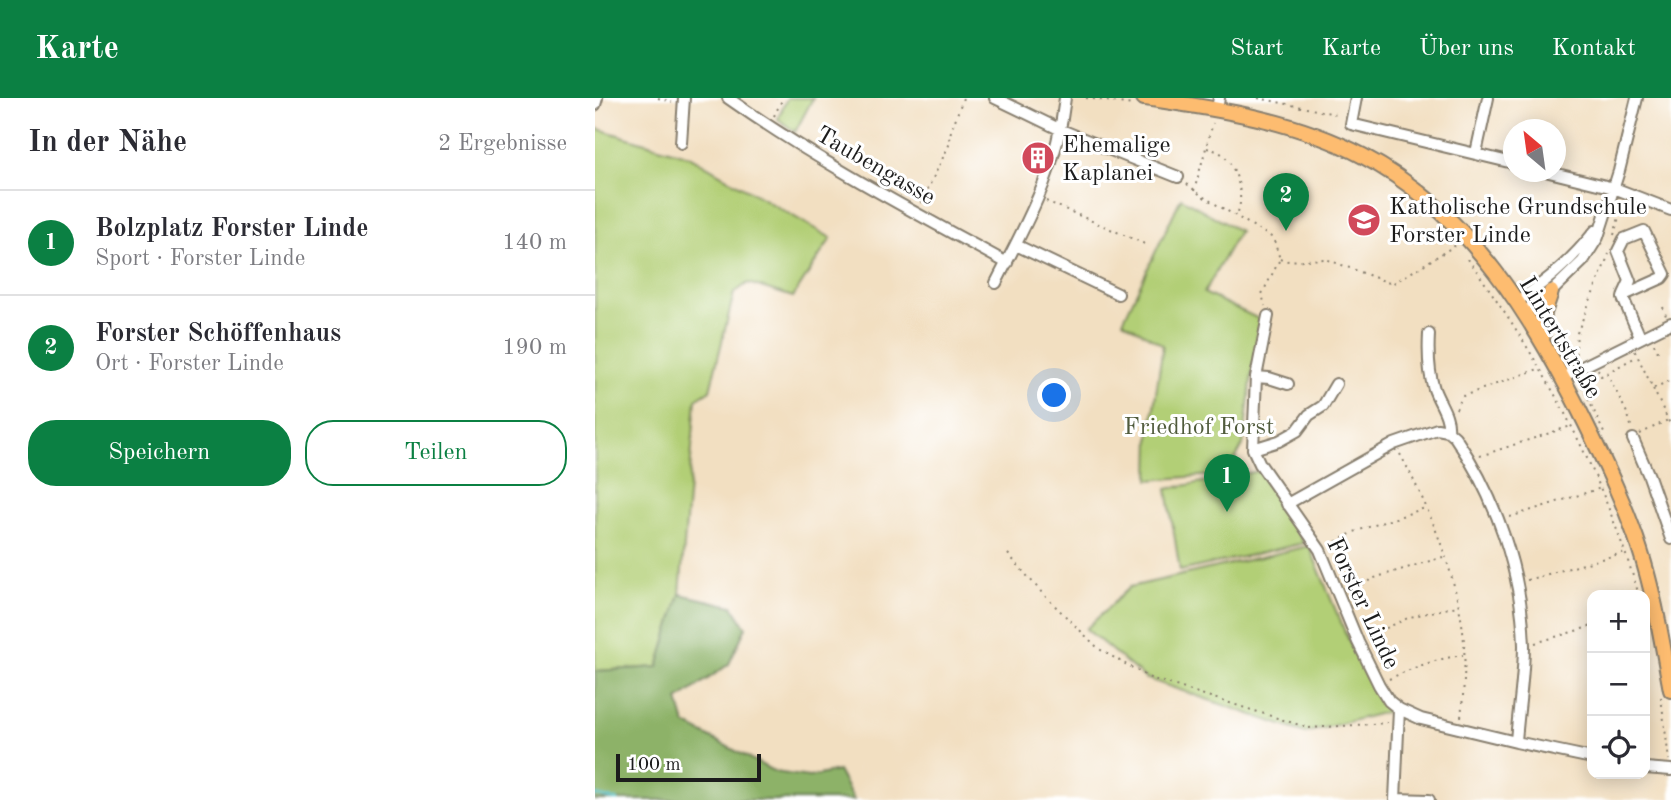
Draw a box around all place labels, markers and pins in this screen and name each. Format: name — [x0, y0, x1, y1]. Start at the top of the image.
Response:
place label: Ehemalige Kaplanei — [1062, 134, 1171, 186]
building icon: Ehemalige Kaplanei — [1019, 139, 1057, 177]
pin: 2 — [1263, 173, 1309, 231]
place label: Katholische Grundschule Forster Linde — [1389, 196, 1647, 248]
school or university icon: Katholische Grundschule Forster Linde — [1345, 201, 1383, 239]
pin: 1 — [1204, 454, 1250, 512]

